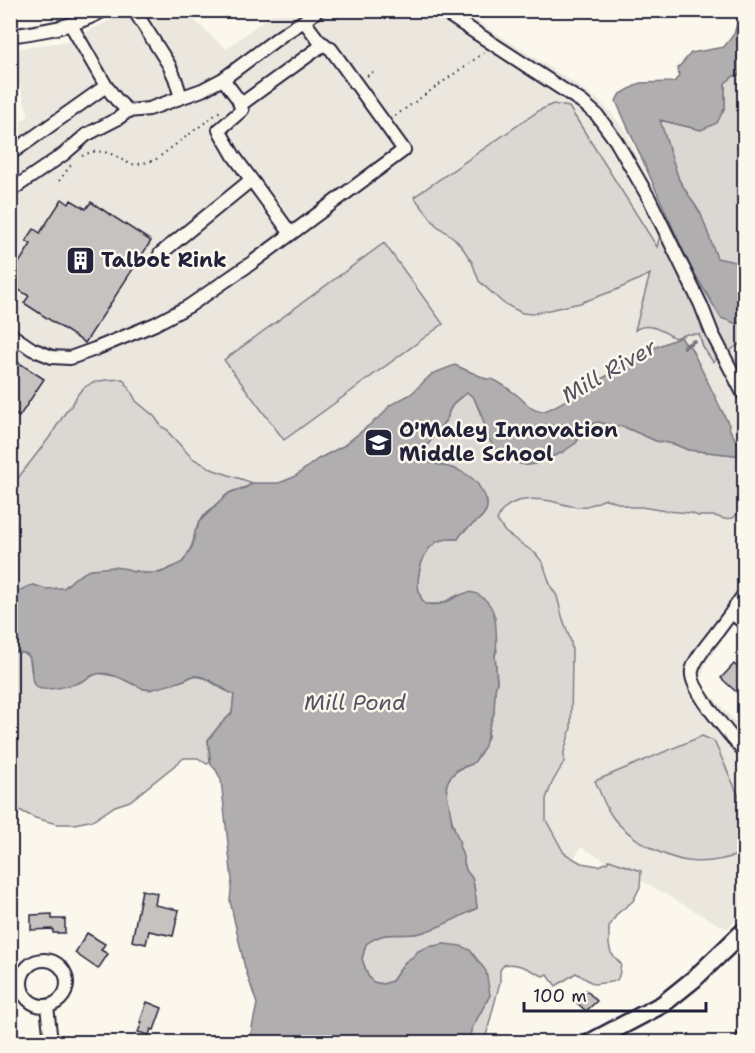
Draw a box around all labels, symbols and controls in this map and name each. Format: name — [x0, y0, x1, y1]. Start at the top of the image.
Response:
building icon: Talbot Rink — [64, 244, 96, 276]
place label: Talbot Rink — [101, 246, 227, 274]
water label: Mill River — [556, 332, 662, 410]
place label: O'Maley Innovation Middle School — [399, 416, 618, 468]
school or university icon: O'Maley Innovation Middle School — [362, 426, 394, 458]
water label: Mill Pond — [304, 688, 406, 717]
scale bar — [524, 975, 706, 1013]
text: 100 m — [533, 984, 587, 1008]

